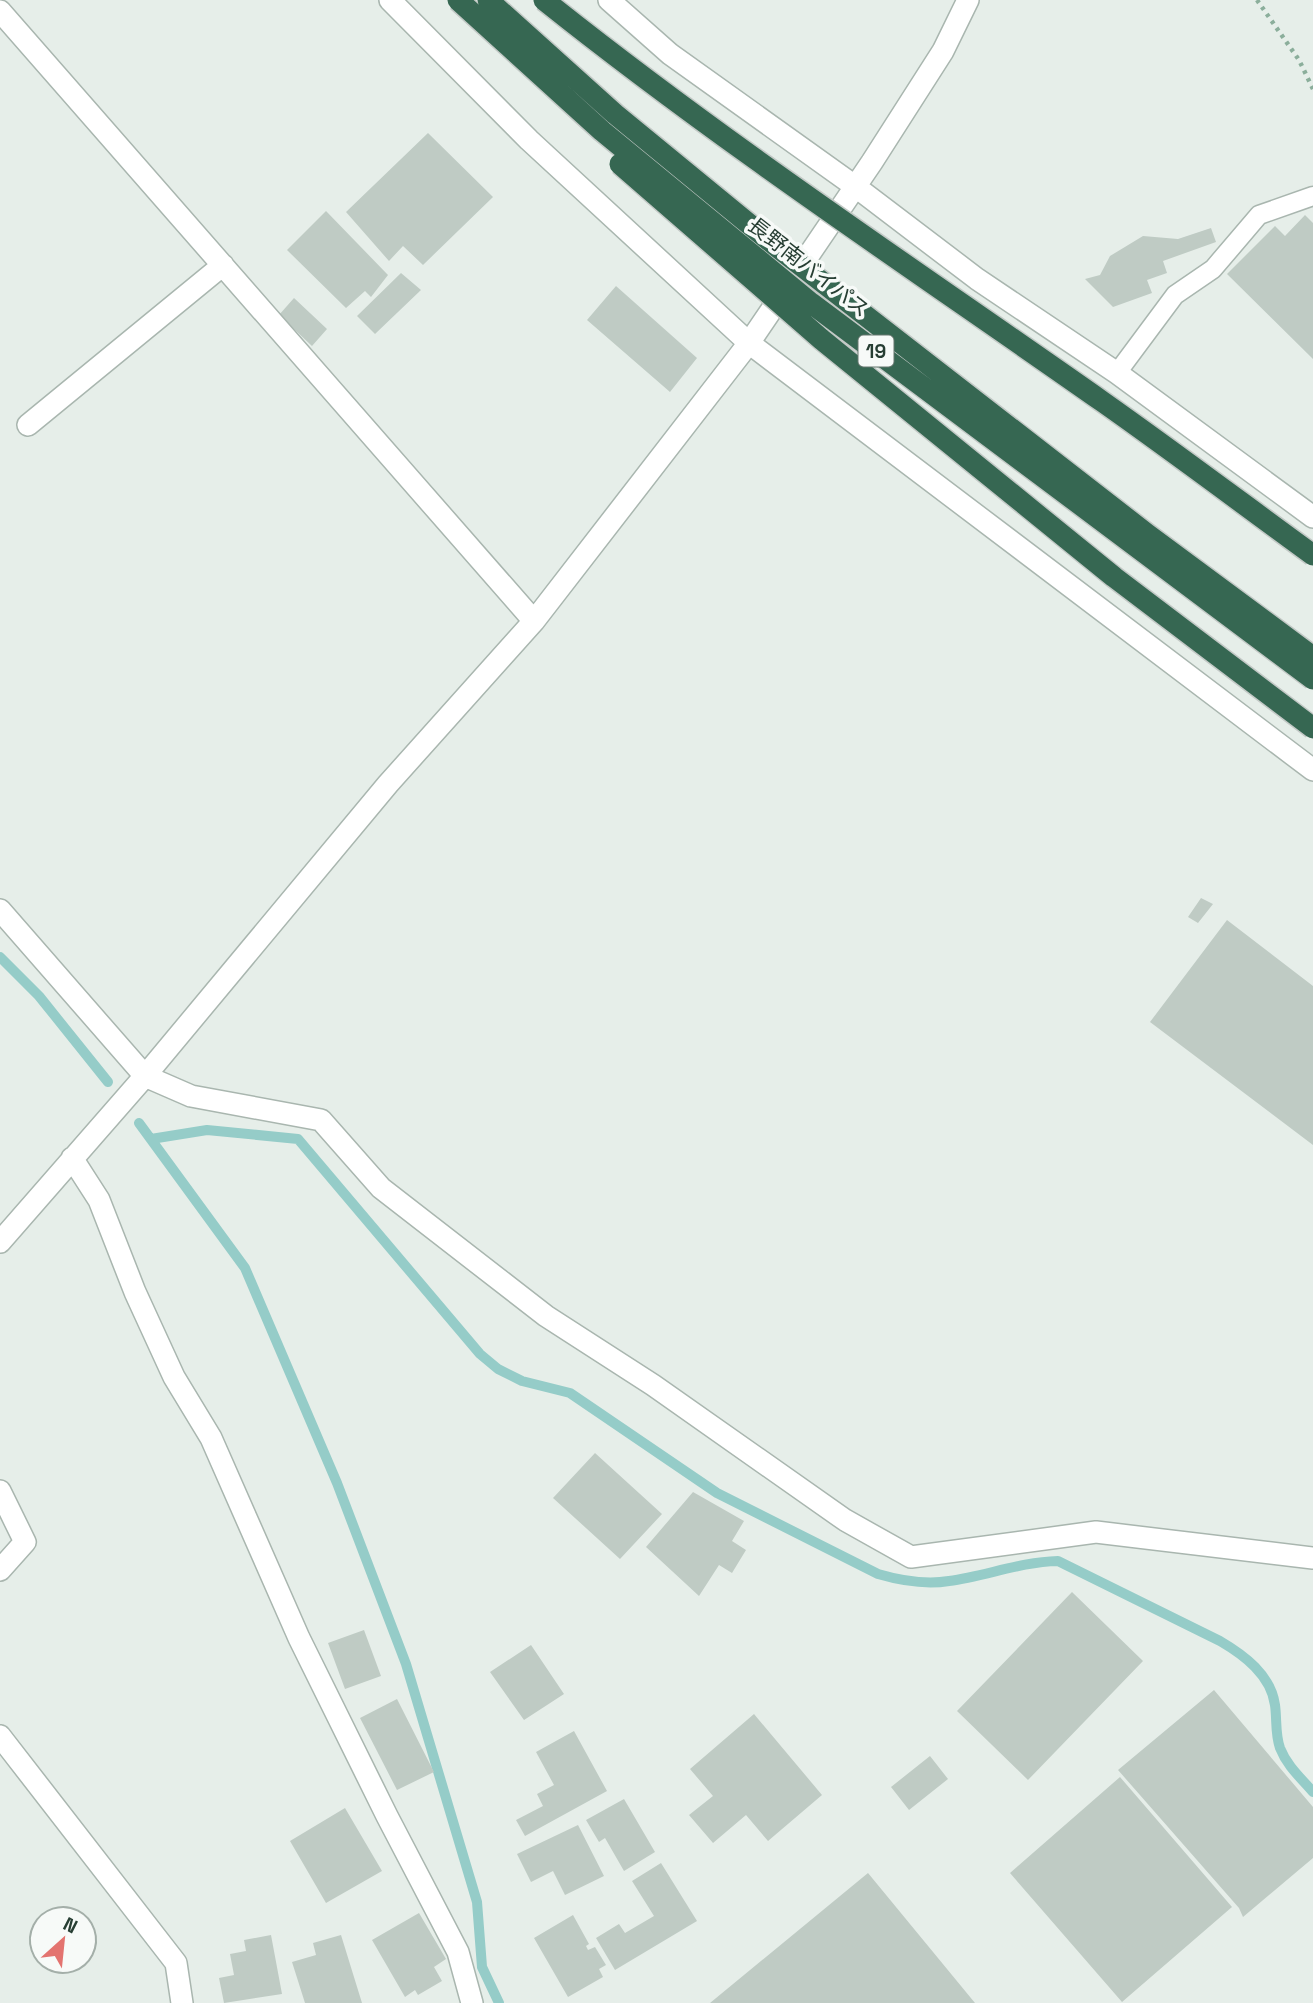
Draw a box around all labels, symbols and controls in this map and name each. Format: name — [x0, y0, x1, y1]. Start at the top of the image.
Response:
street label: 長野南バイパス — [743, 211, 875, 323]
road number: 19 — [858, 336, 894, 366]
north arrow — [28, 1905, 98, 1975]
text: N — [59, 1911, 82, 1939]

